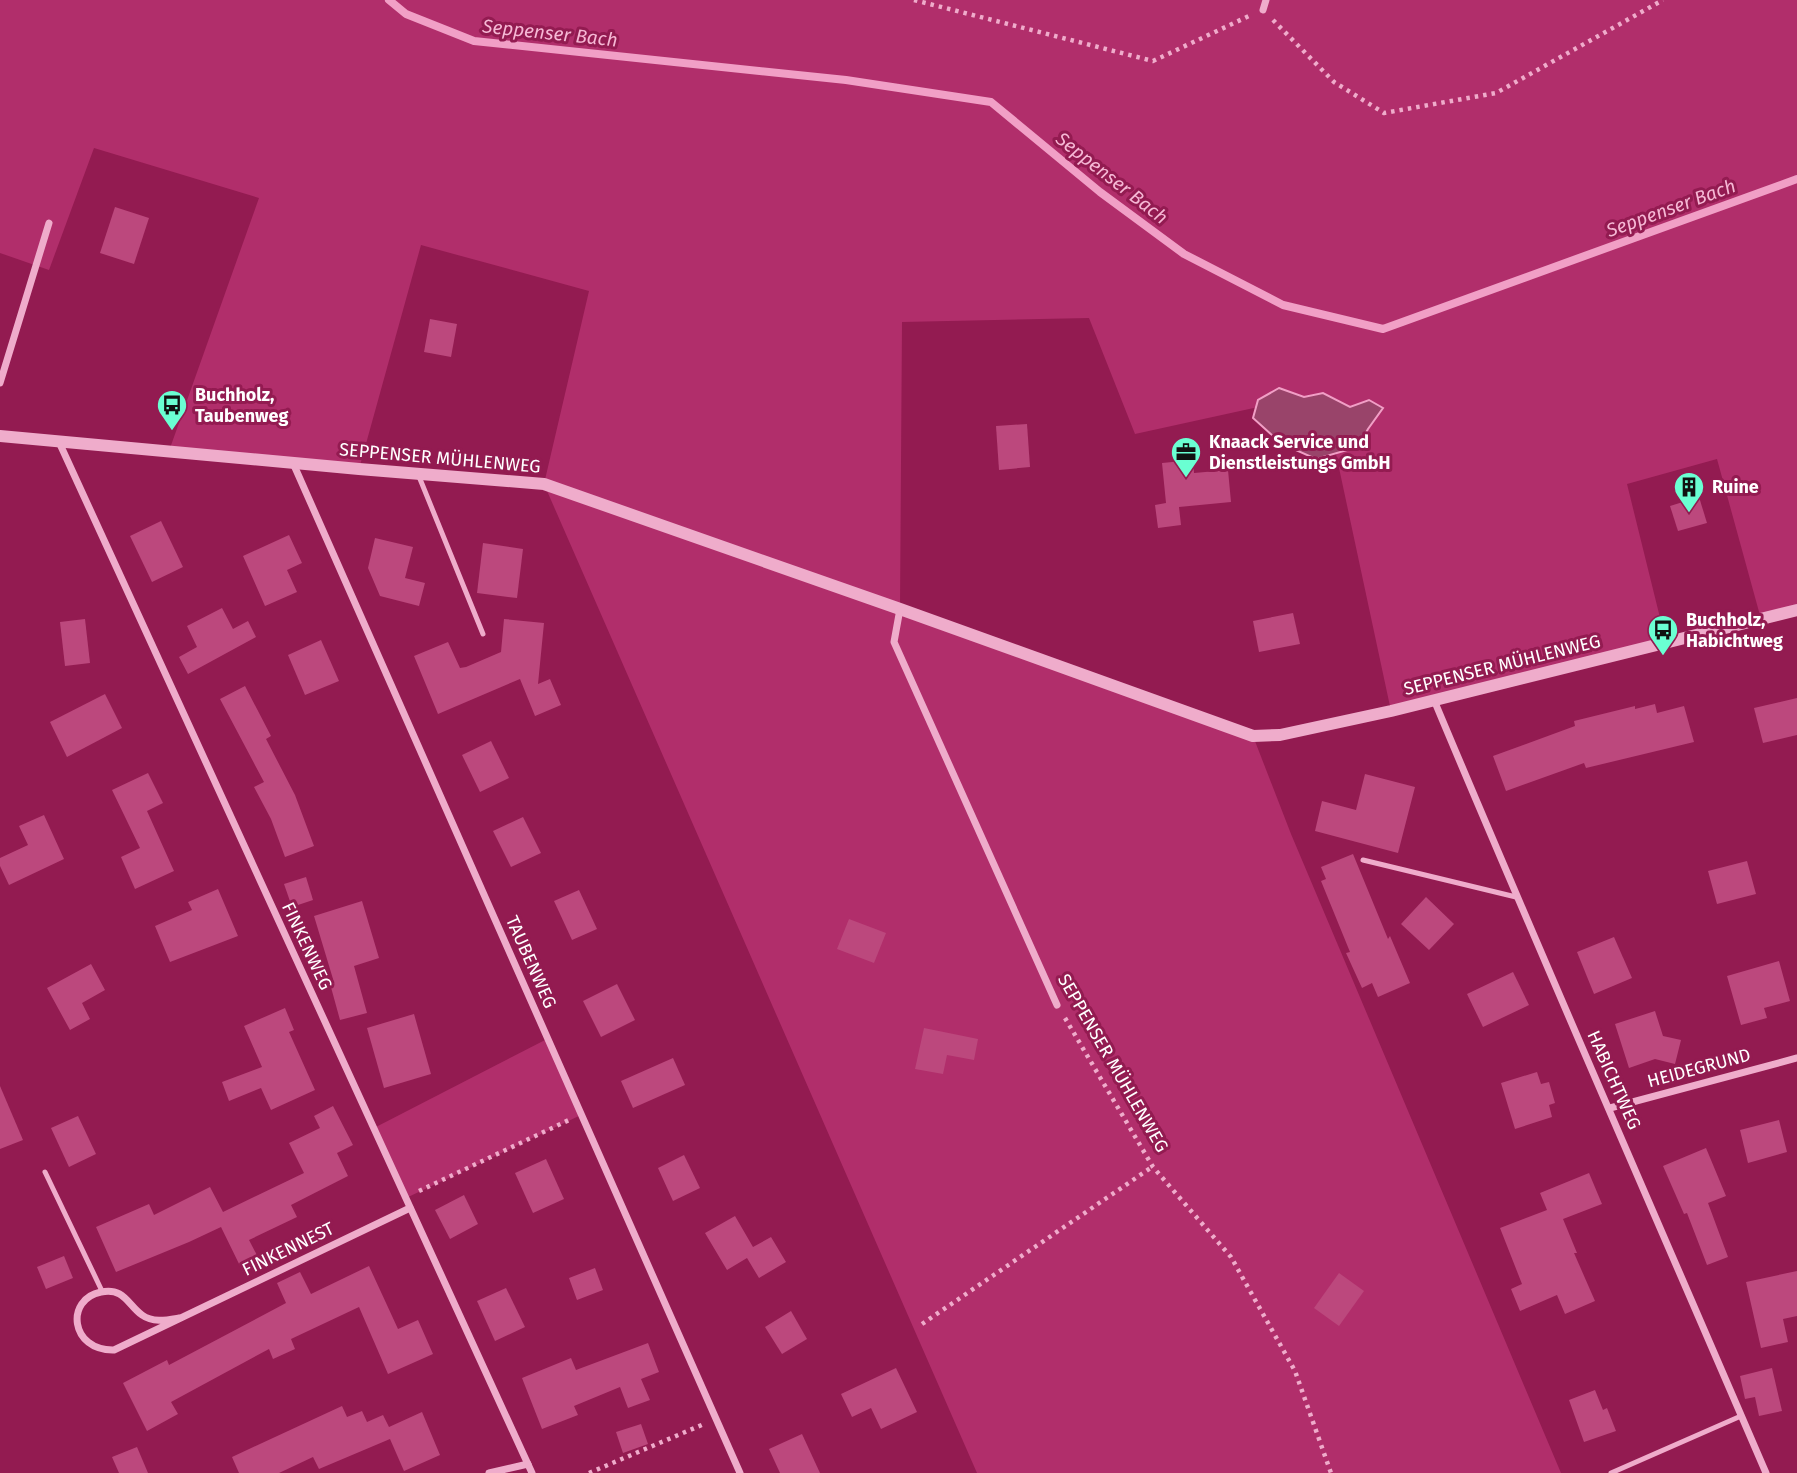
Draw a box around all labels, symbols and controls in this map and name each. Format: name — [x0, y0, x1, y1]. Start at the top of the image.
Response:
water label: Seppenser Bach — [480, 14, 619, 52]
water label: Seppenser Bach — [1051, 126, 1173, 229]
water label: Seppenser Bach — [1602, 174, 1739, 242]
place label: Buchholz, Taubenweg — [195, 384, 288, 427]
bus stop icon: Buchholz, Taubenweg — [155, 388, 189, 432]
place label: Knaack Service und Dienstleistungs GmbH — [1209, 431, 1390, 474]
office icon: Knaack Service und Dienstleistungs GmbH — [1169, 435, 1203, 479]
street label: SEPPENSER MÜHLENWEG — [338, 438, 542, 478]
building icon: Ruine — [1672, 470, 1706, 514]
place label: Ruine — [1712, 476, 1759, 498]
place label: Buchholz, Habichtweg — [1686, 609, 1783, 652]
bus stop icon: Buchholz, Habichtweg — [1646, 613, 1680, 657]
street label: SEPPENSER MÜHLENWEG — [1401, 630, 1603, 700]
street label: FINKENWEG — [277, 898, 337, 994]
street label: TAUBENWEG — [501, 912, 561, 1012]
street label: SEPPENSER MÜHLENWEG — [1053, 970, 1173, 1156]
street label: HABICHTWEG — [1582, 1027, 1646, 1133]
street label: HEIDEGRUND — [1645, 1044, 1753, 1092]
street label: FINKENNEST — [238, 1217, 338, 1281]

